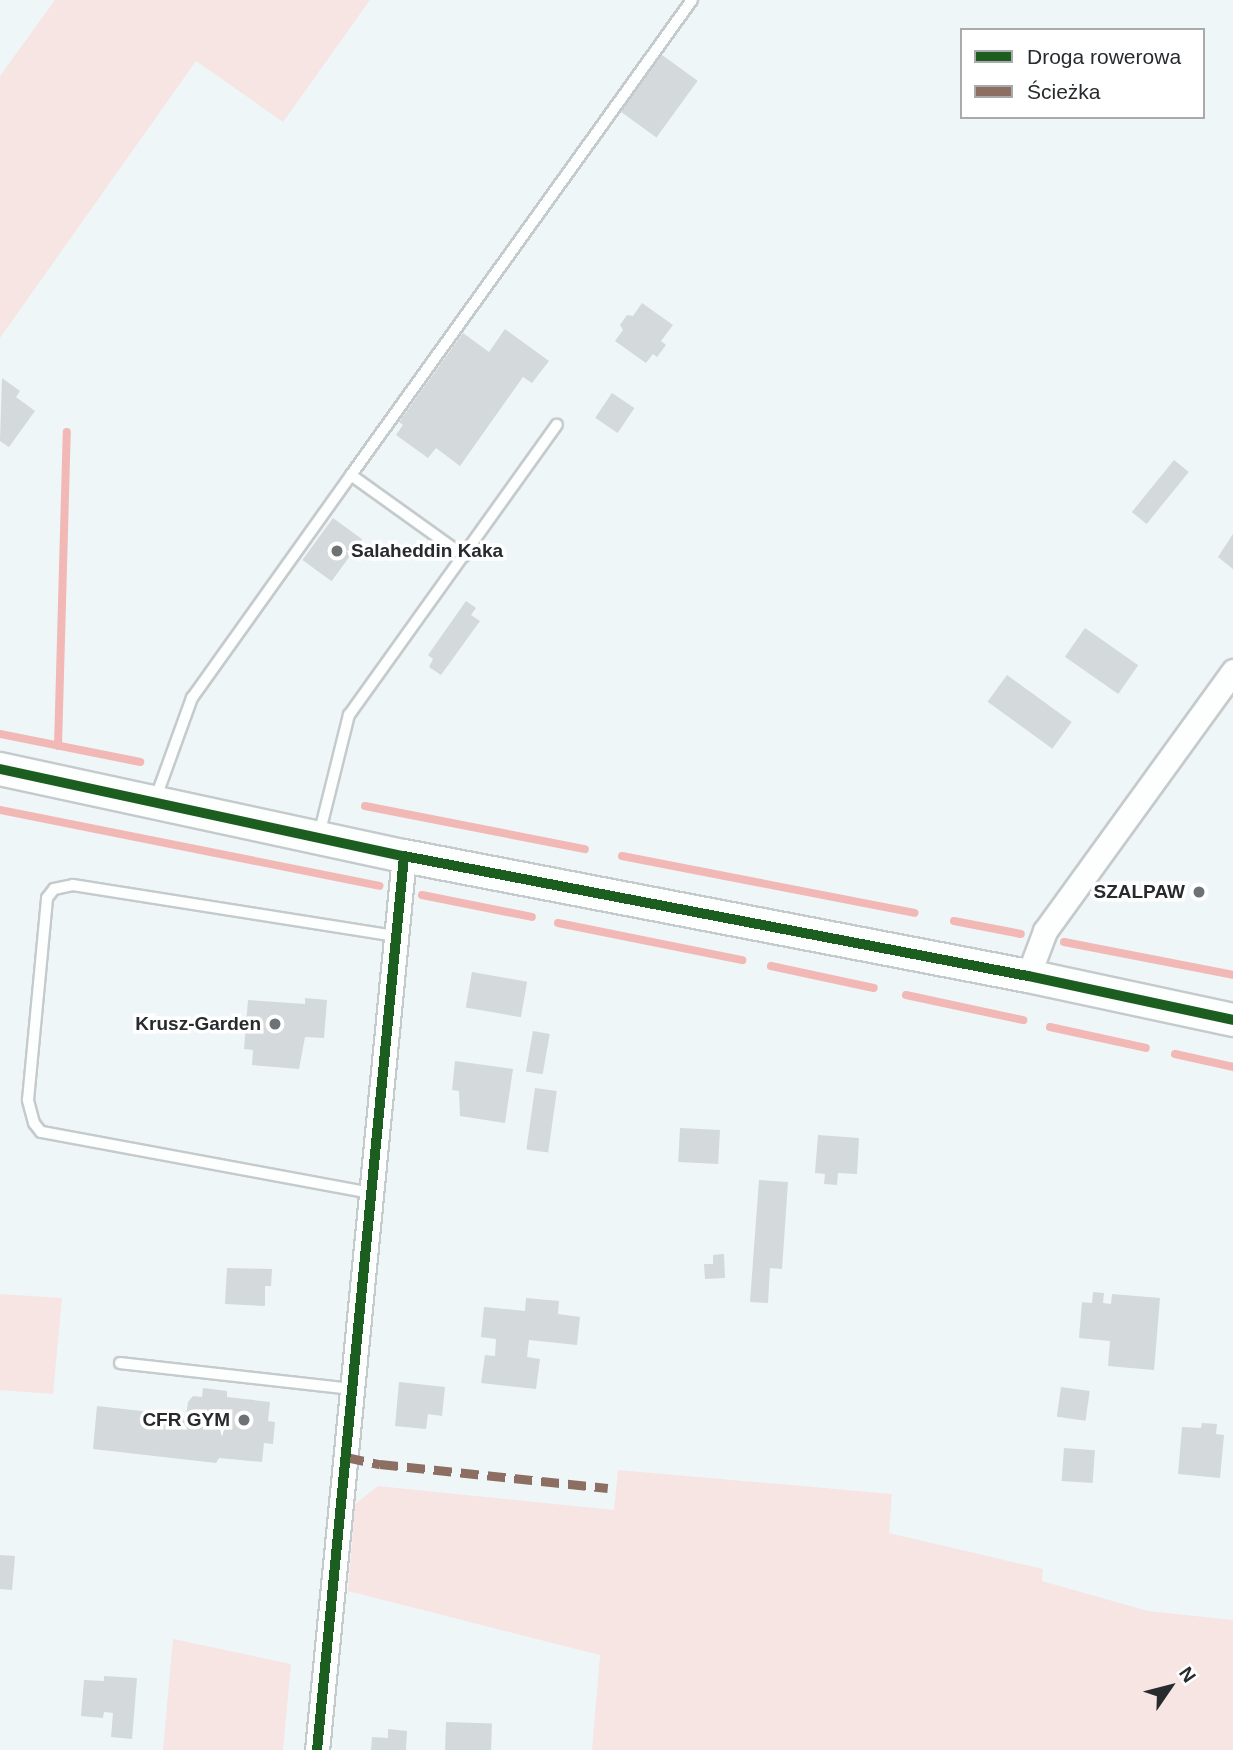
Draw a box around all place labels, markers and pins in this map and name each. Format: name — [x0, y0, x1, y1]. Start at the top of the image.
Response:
place label: Salaheddin Kaka — [351, 540, 503, 562]
marker: Salaheddin Kaka — [329, 543, 345, 559]
place label: SZALPAW — [1094, 881, 1185, 903]
marker: SZALPAW — [1191, 884, 1207, 900]
place label: Krusz-Garden — [135, 1013, 261, 1035]
marker: Krusz-Garden — [267, 1016, 283, 1032]
place label: CFR GYM — [142, 1409, 230, 1431]
marker: CFR GYM — [236, 1412, 252, 1428]

